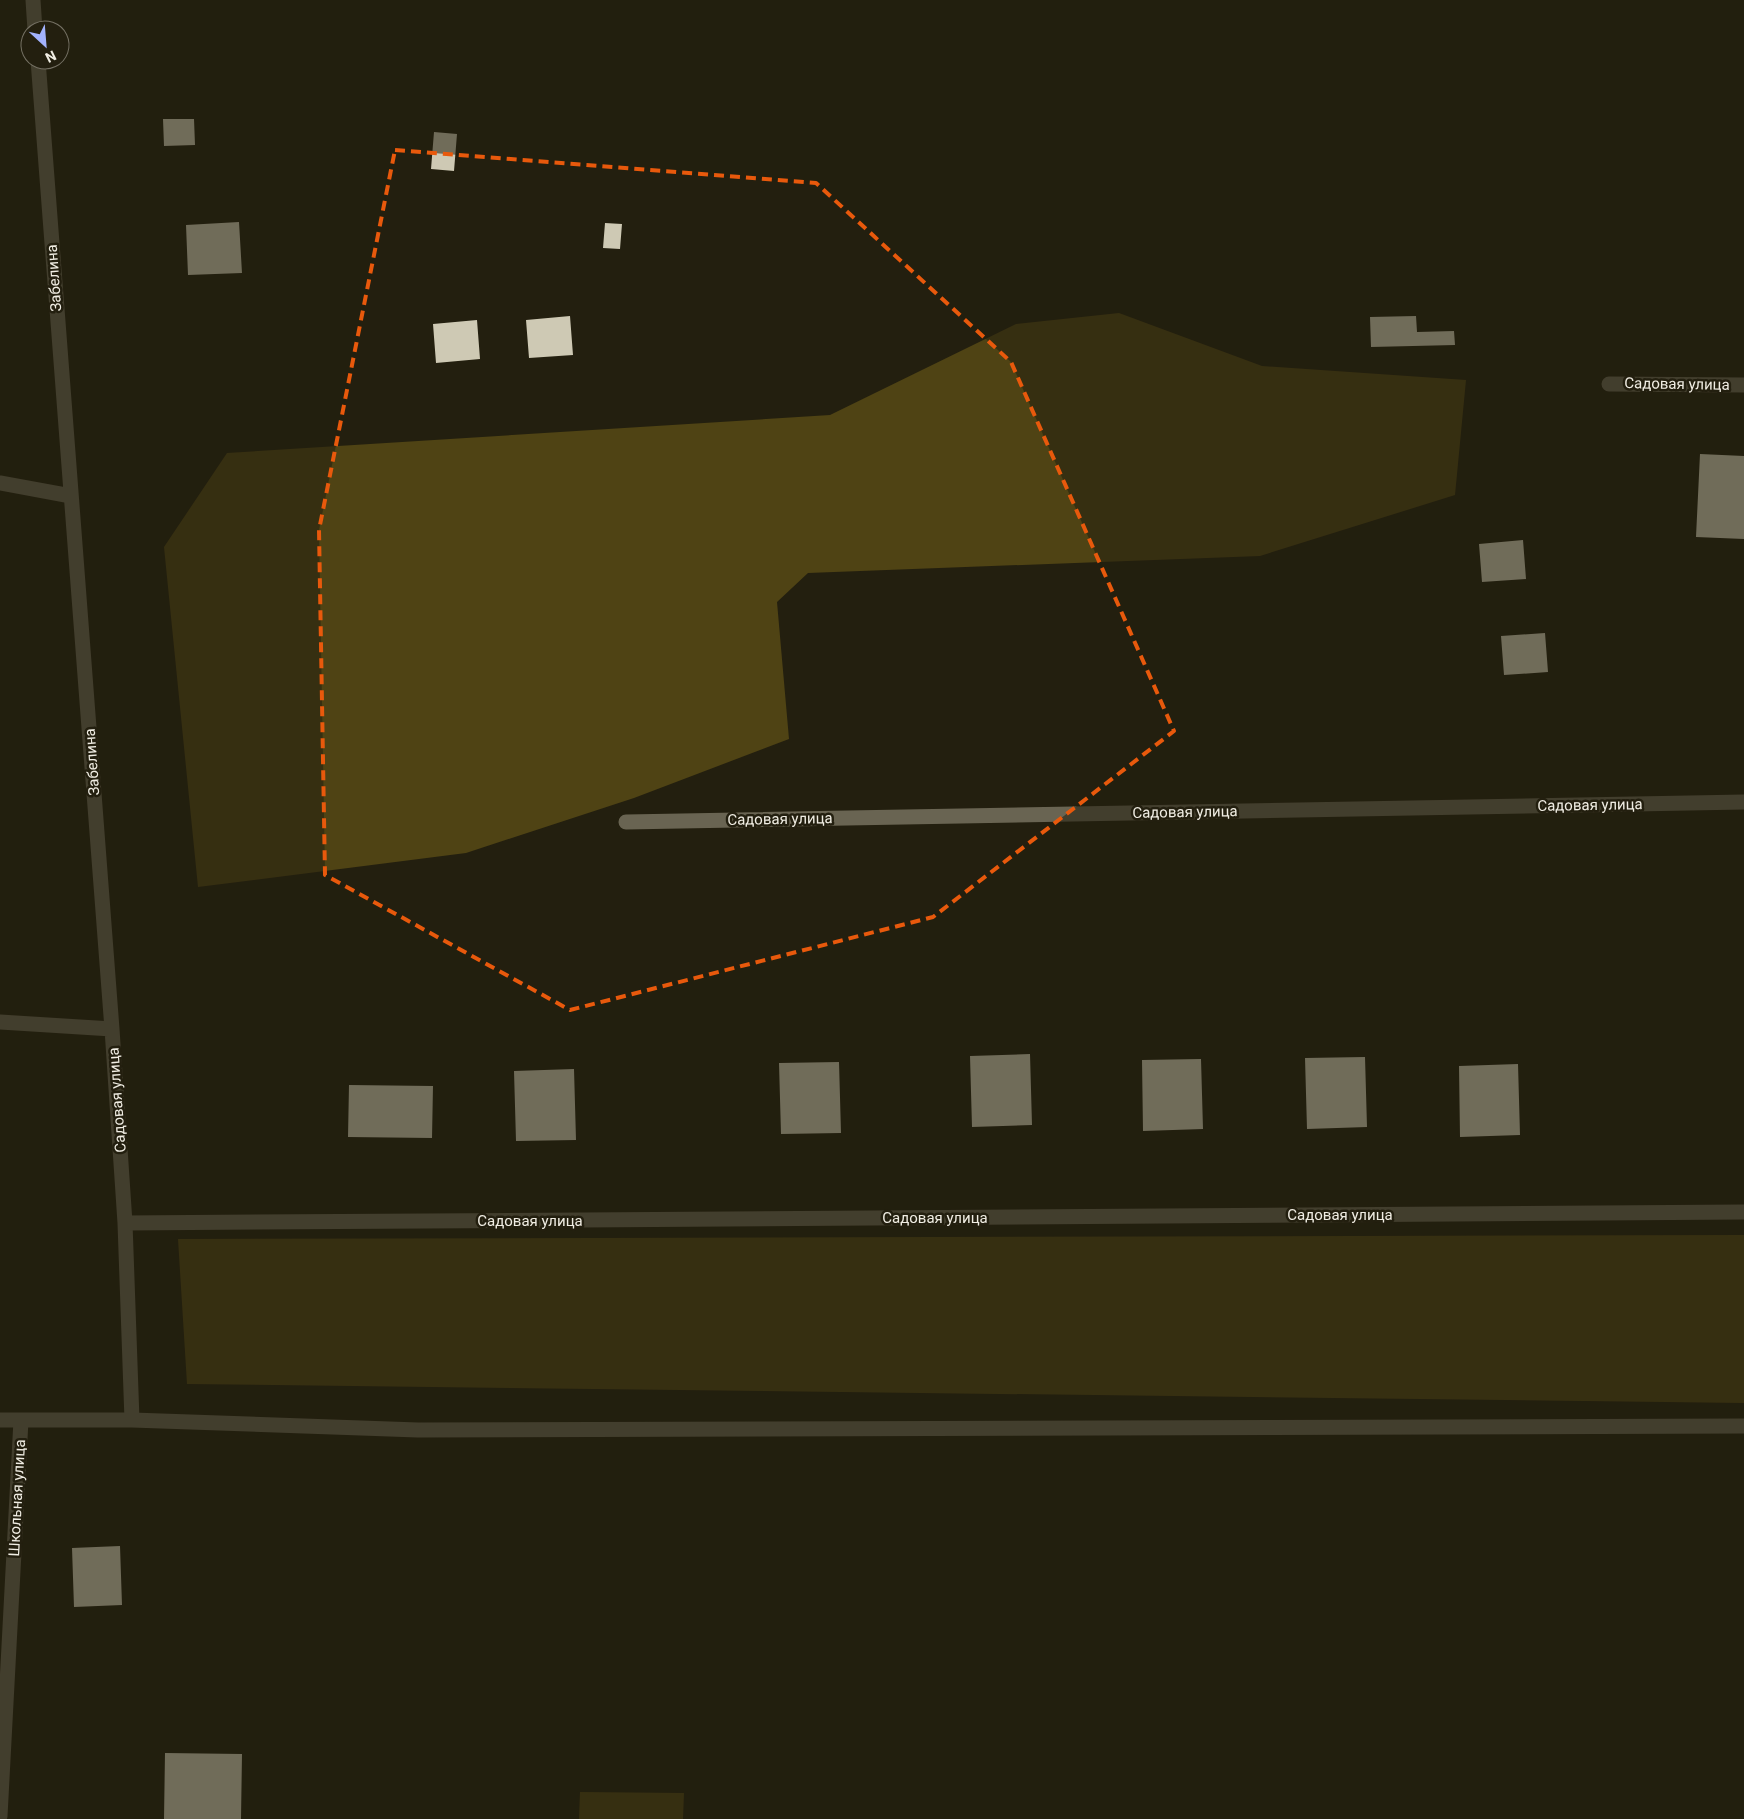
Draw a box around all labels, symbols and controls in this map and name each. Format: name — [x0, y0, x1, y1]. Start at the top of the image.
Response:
north arrow — [20, 20, 70, 70]
text: N — [43, 47, 59, 66]
street label: Забелина — [43, 244, 65, 312]
street label: Садовая улица — [1624, 374, 1730, 394]
street label: Забелина — [81, 728, 103, 796]
street label: Садовая улица — [1537, 795, 1643, 815]
street label: Садовая улица — [1132, 802, 1238, 822]
street label: Садовая улица — [727, 809, 833, 829]
street label: Садовая улица — [104, 1047, 130, 1153]
street label: Садовая улица — [1287, 1206, 1393, 1224]
street label: Садовая улица — [882, 1209, 988, 1227]
street label: Садовая улица — [477, 1212, 583, 1230]
street label: Школьная улица — [5, 1439, 29, 1557]

